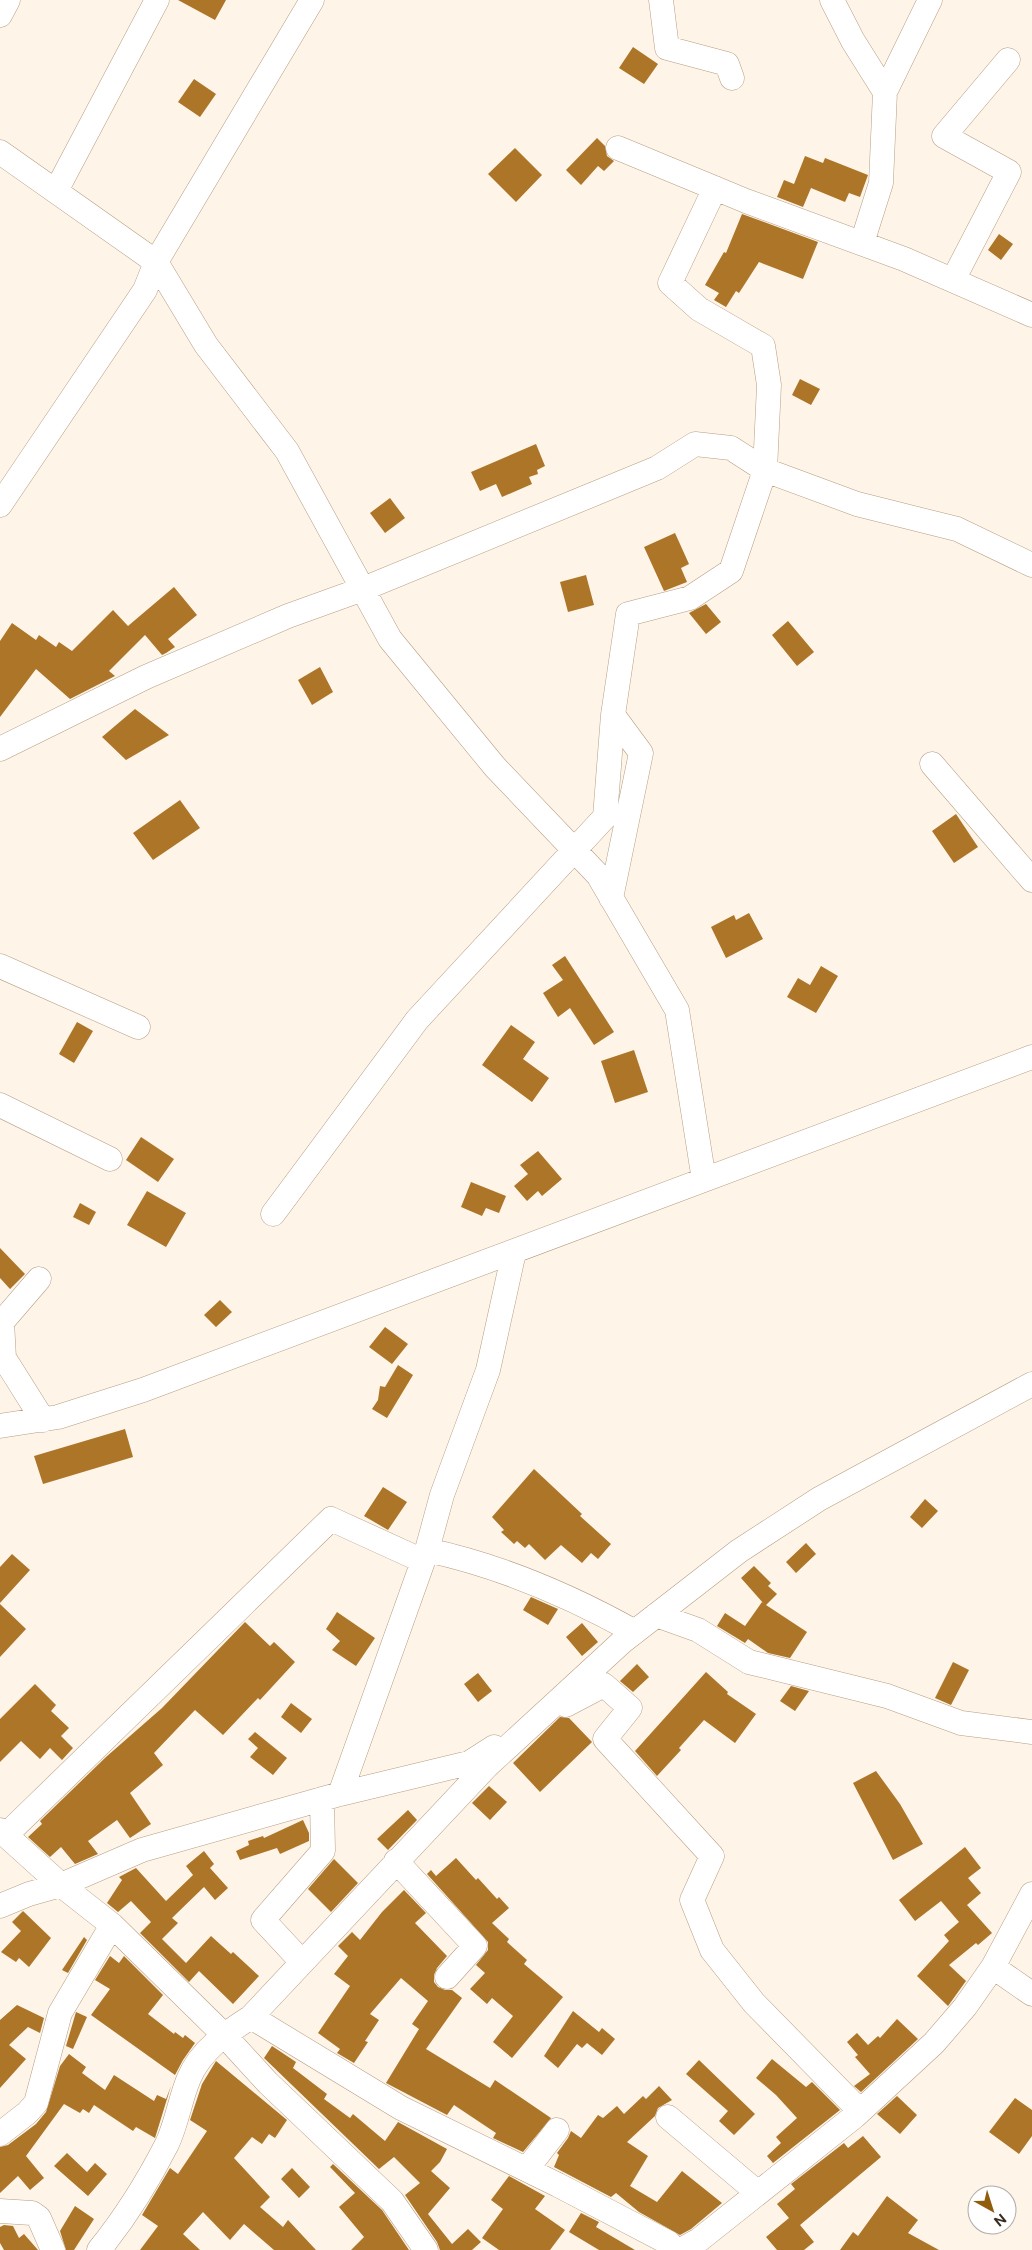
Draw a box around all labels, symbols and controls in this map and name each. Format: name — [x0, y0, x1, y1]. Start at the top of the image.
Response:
north arrow — [967, 2185, 1017, 2235]
text: N — [991, 2210, 1009, 2230]

